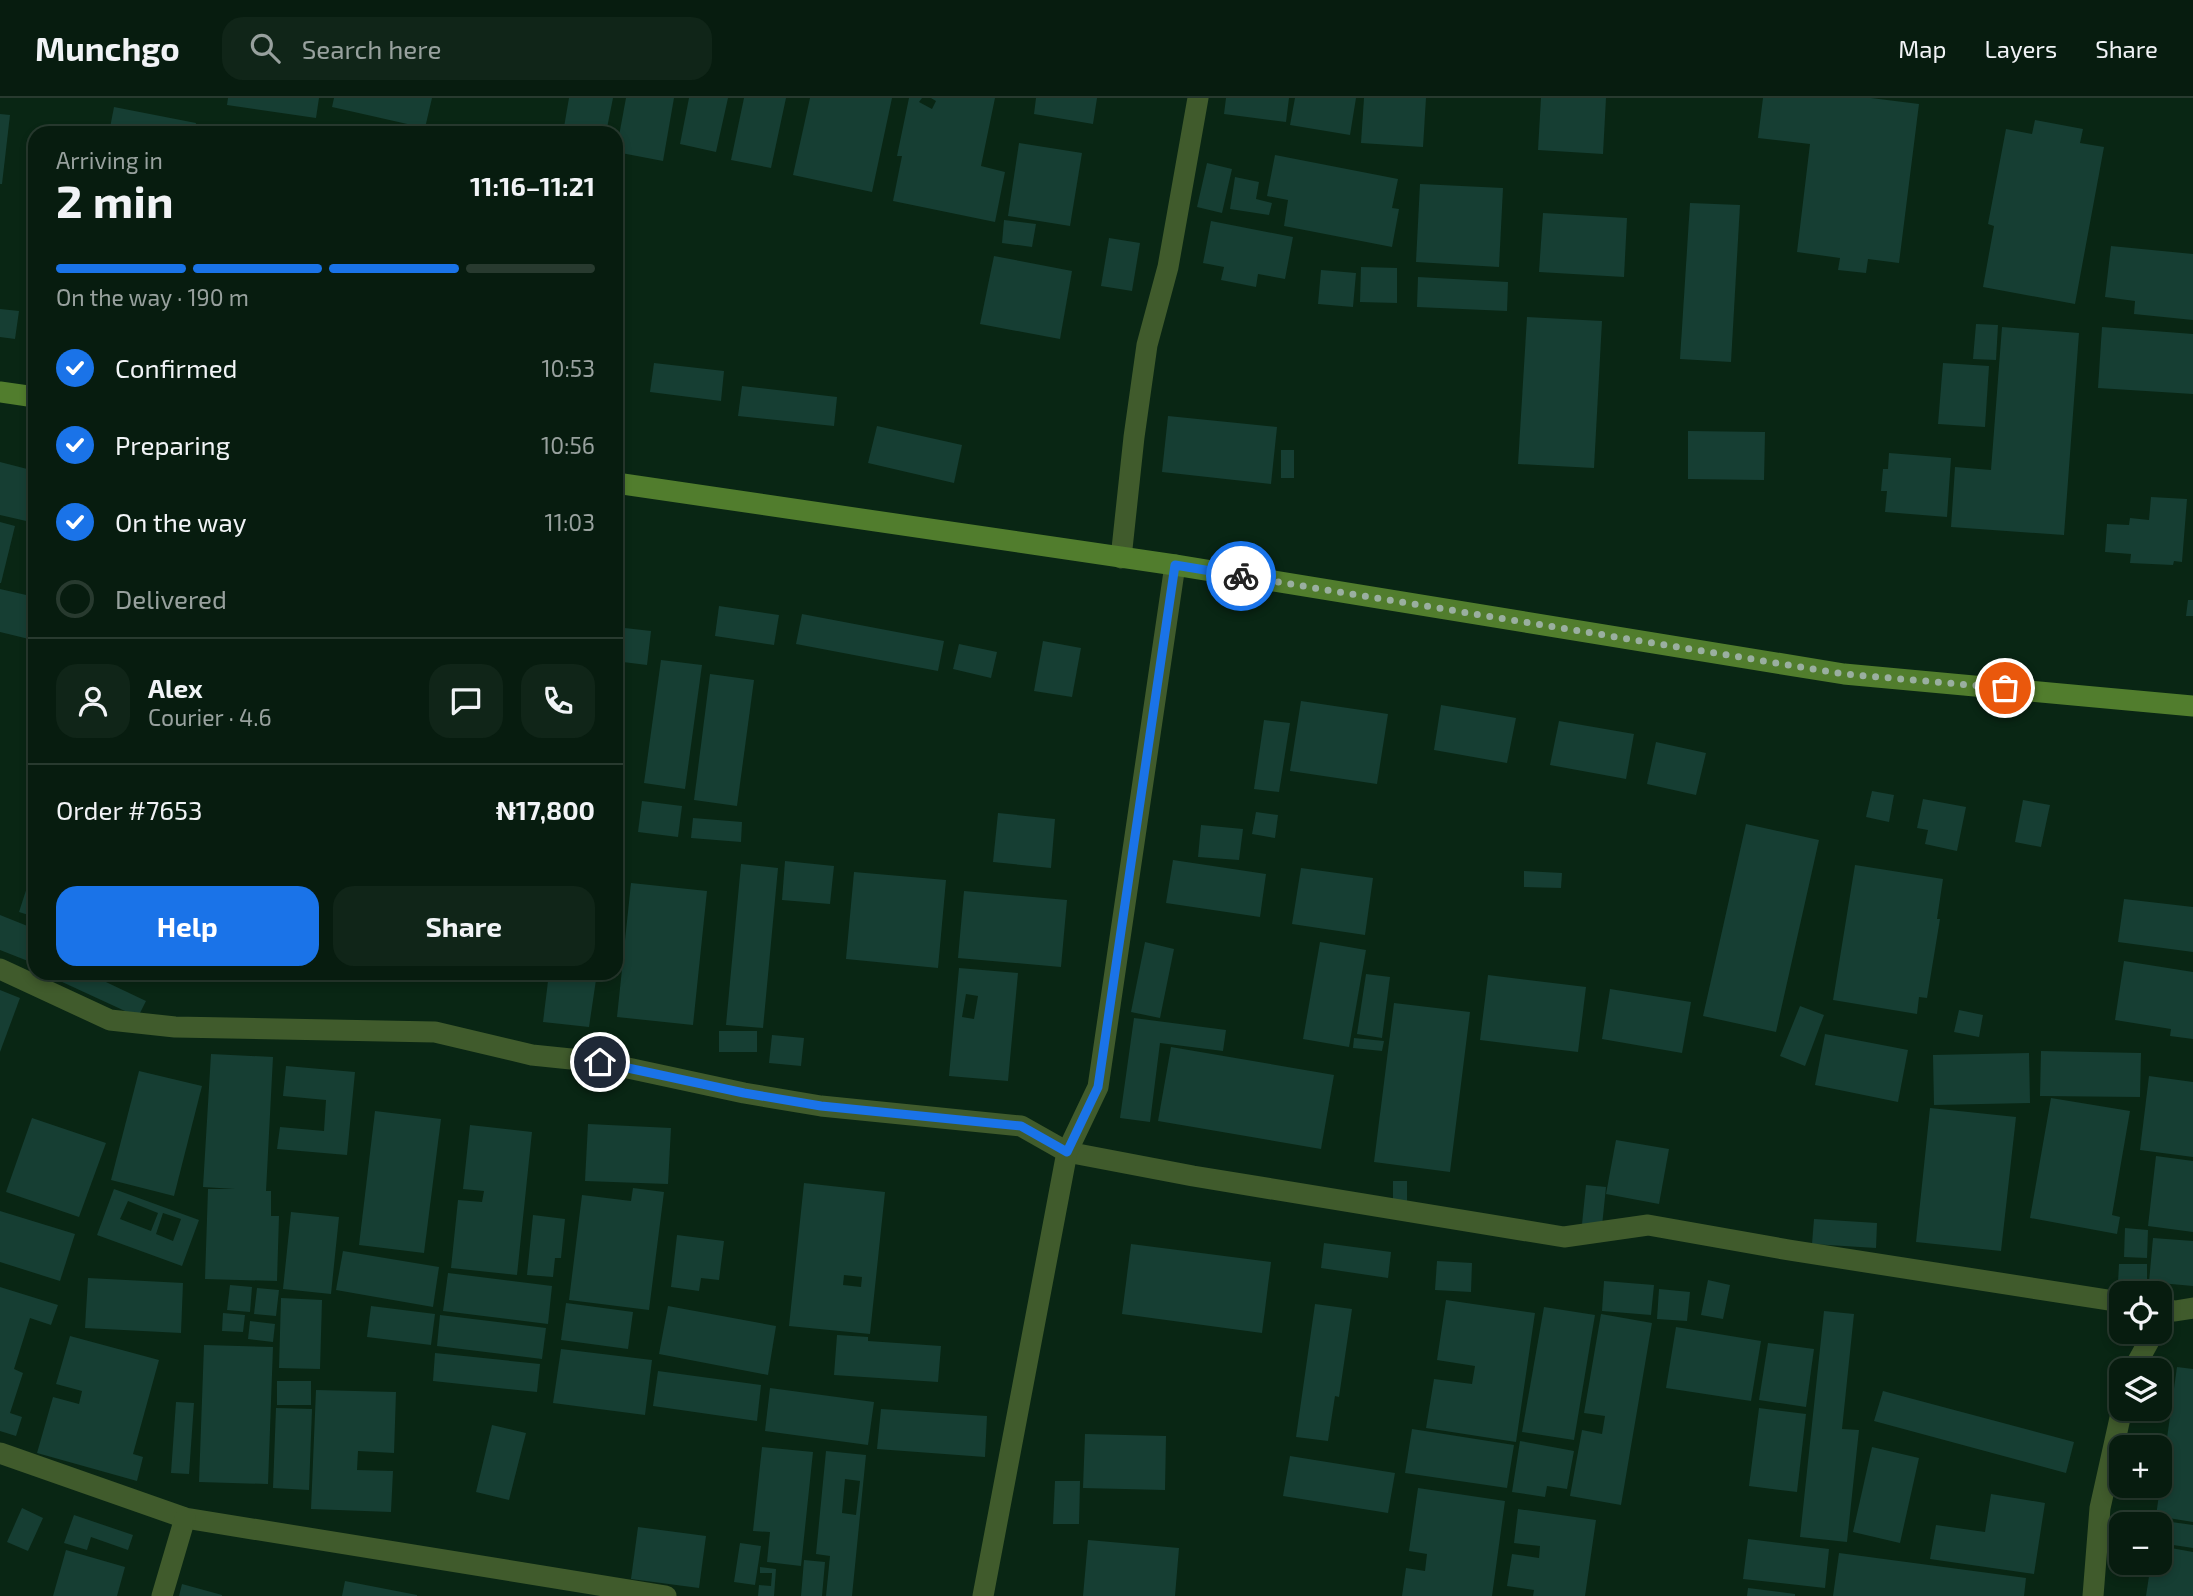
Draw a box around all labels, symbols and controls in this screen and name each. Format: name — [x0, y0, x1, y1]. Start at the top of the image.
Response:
search box — [222, 17, 712, 80]
text: Munchgo — [35, 28, 180, 68]
icon: search — [246, 29, 284, 67]
text: Search here — [302, 33, 441, 64]
text: Map — [1898, 34, 1946, 63]
text: Layers — [1984, 34, 2057, 63]
text: Share — [2095, 34, 2158, 63]
text: Arriving in — [56, 146, 163, 174]
text: 11:16–11:21 — [470, 170, 595, 201]
text: 2 min — [56, 172, 174, 227]
text: On the way · 190 m — [56, 283, 249, 311]
icon: check — [56, 349, 94, 387]
text: Confirmed — [115, 352, 238, 383]
text: 10:53 — [541, 354, 595, 382]
icon: check — [56, 426, 94, 464]
text: Preparing — [115, 429, 230, 460]
text: 10:56 — [541, 431, 595, 459]
icon: check — [56, 503, 94, 541]
text: On the way — [115, 506, 246, 537]
text: 11:03 — [545, 508, 595, 536]
courier — [1206, 541, 1276, 611]
icon: bike — [1222, 557, 1260, 595]
text: Delivered — [115, 583, 227, 614]
pin — [1975, 658, 2035, 718]
button: person — [56, 664, 130, 738]
button: chat — [429, 664, 503, 738]
button: phone — [521, 664, 595, 738]
icon: bag — [1986, 669, 2024, 707]
text: Alex — [148, 672, 203, 703]
text: Courier · 4.6 — [148, 703, 272, 731]
text: Order #7653 — [56, 794, 202, 825]
text: ₦17,800 — [496, 794, 595, 825]
button: Help — [56, 886, 319, 966]
button: Share — [333, 886, 595, 966]
pin — [570, 1032, 630, 1092]
icon: home — [581, 1043, 619, 1081]
map controls — [2109, 1281, 2172, 1575]
button: locate — [2109, 1281, 2172, 1344]
button: layers — [2109, 1358, 2172, 1421]
button: + — [2109, 1435, 2172, 1498]
button: − — [2109, 1512, 2172, 1575]

